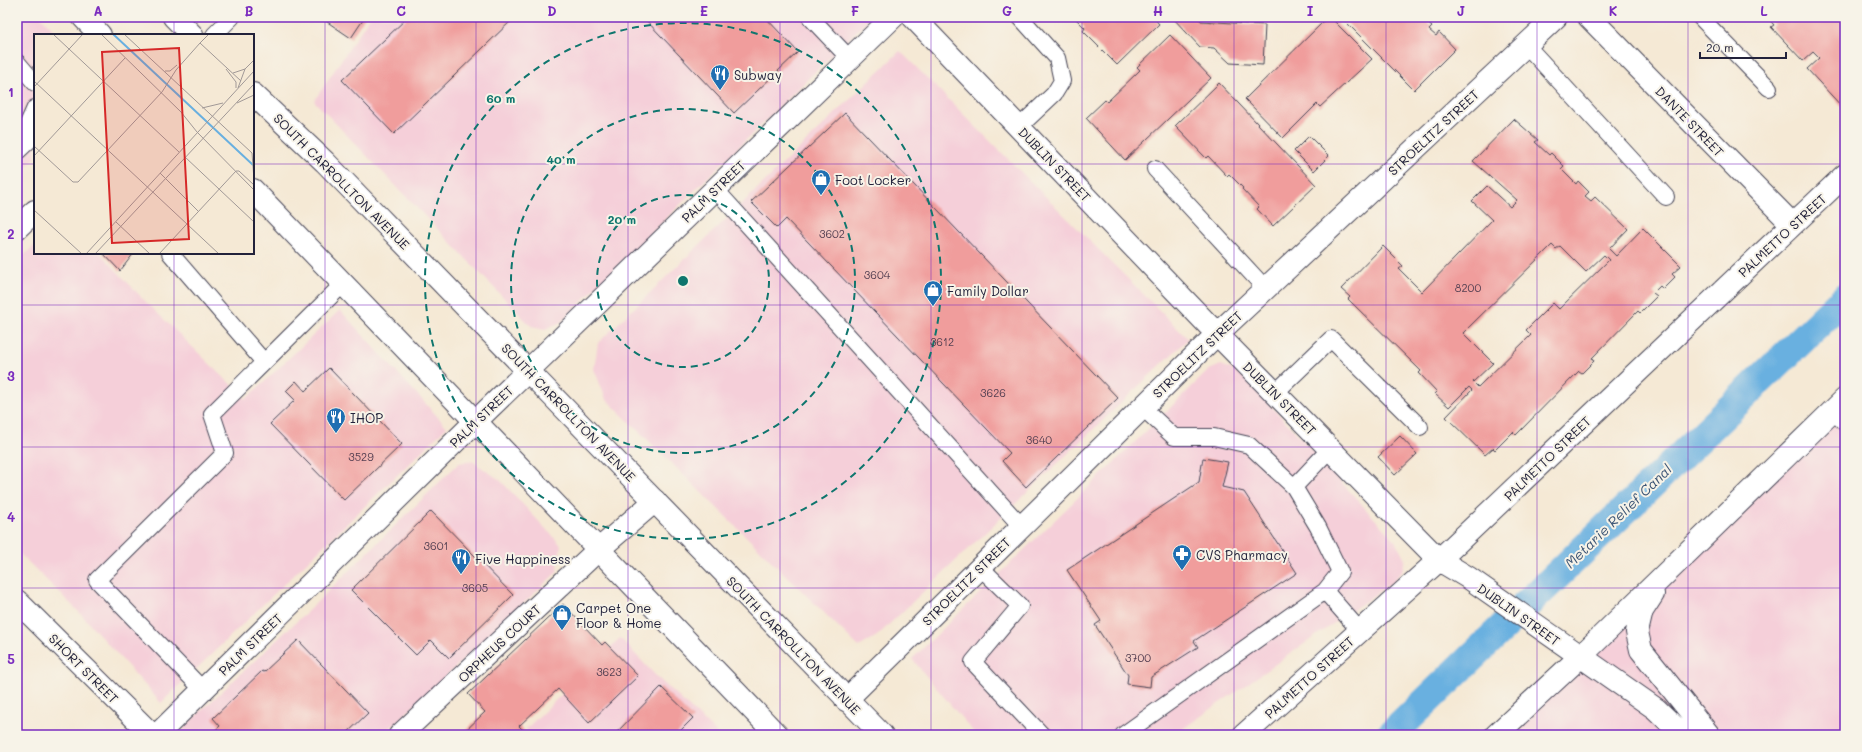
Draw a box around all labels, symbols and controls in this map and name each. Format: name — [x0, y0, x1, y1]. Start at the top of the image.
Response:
text: A — [93, 2, 103, 19]
text: B — [245, 2, 254, 19]
text: C — [396, 2, 406, 19]
text: D — [547, 2, 557, 19]
text: E — [700, 2, 708, 19]
text: F — [851, 2, 859, 19]
text: G — [1002, 2, 1012, 19]
text: H — [1153, 2, 1163, 19]
text: I — [1307, 2, 1314, 19]
text: J — [1457, 2, 1465, 19]
text: K — [1609, 2, 1618, 19]
text: L — [1760, 2, 1768, 19]
inset map — [34, 34, 254, 254]
scale bar — [1700, 34, 1786, 60]
text: 20 m — [1706, 39, 1734, 55]
restaurant icon: Subway — [709, 63, 731, 91]
place label: Subway — [734, 66, 782, 83]
street label: DANTE STREET — [1652, 82, 1728, 160]
text: 1 — [8, 83, 14, 100]
street label: STROELITZ STREET — [1384, 85, 1482, 179]
text: 60 m — [487, 90, 515, 106]
street label: SOUTH CARROLLTON AVENUE — [270, 109, 414, 253]
street label: DUBLIN STREET — [1015, 123, 1095, 205]
text: 40 m — [546, 151, 576, 167]
street label: PALM STREET — [677, 156, 749, 226]
shop icon: Foot Locker — [810, 168, 832, 196]
place label: Foot Locker — [835, 171, 911, 188]
street label: PALMETTO STREET — [1734, 190, 1830, 280]
text: 20 m — [608, 211, 636, 227]
text: 2 — [7, 225, 15, 242]
house number: 3602 — [819, 226, 845, 241]
house number: 3604 — [864, 267, 891, 282]
centre of rings — [676, 274, 690, 288]
shop icon: Family Dollar — [922, 279, 944, 307]
house number: 8200 — [1455, 280, 1481, 295]
place label: Family Dollar — [947, 282, 1029, 299]
street label: STROELITZ STREET — [1149, 307, 1245, 401]
house number: 3612 — [930, 334, 954, 349]
street label: SOUTH CARROLLTON AVENUE — [498, 339, 640, 485]
street label: DUBLIN STREET — [1240, 358, 1320, 438]
text: 3 — [7, 367, 15, 384]
street label: PALM STREET — [445, 381, 517, 451]
house number: 3626 — [980, 385, 1006, 400]
restaurant icon: IHOP — [325, 406, 347, 434]
place label: IHOP — [350, 409, 383, 426]
street label: PALMETTO STREET — [1500, 412, 1594, 504]
house number: 3640 — [1026, 432, 1052, 447]
house number: 3529 — [348, 449, 374, 464]
water label: Metarie Relief Canal — [1560, 460, 1676, 572]
text: 4 — [7, 508, 15, 525]
street label: STROELITZ STREET — [918, 533, 1014, 629]
house number: 3601 — [424, 538, 448, 553]
pharmacy icon: CVS Pharmacy — [1171, 543, 1193, 571]
place label: CVS Pharmacy — [1196, 546, 1288, 563]
restaurant icon: Five Happiness — [450, 547, 472, 575]
place label: Five Happiness — [475, 550, 571, 567]
street label: SOUTH CARROLLTON AVENUE — [723, 572, 865, 718]
street label: DUBLIN STREET — [1474, 579, 1564, 649]
house number: 3605 — [462, 580, 488, 595]
place label: Carpet One Floor & Home — [576, 599, 662, 631]
street label: ORPHEUS COURT — [454, 600, 544, 686]
shop icon: Carpet One Floor & Home — [551, 603, 573, 631]
street label: PALM STREET — [214, 609, 286, 679]
street label: SHORT STREET — [46, 630, 122, 706]
street label: PALMETTO STREET — [1261, 632, 1357, 722]
text: 5 — [7, 650, 15, 667]
house number: 3700 — [1125, 650, 1151, 665]
house number: 3623 — [596, 664, 622, 679]

